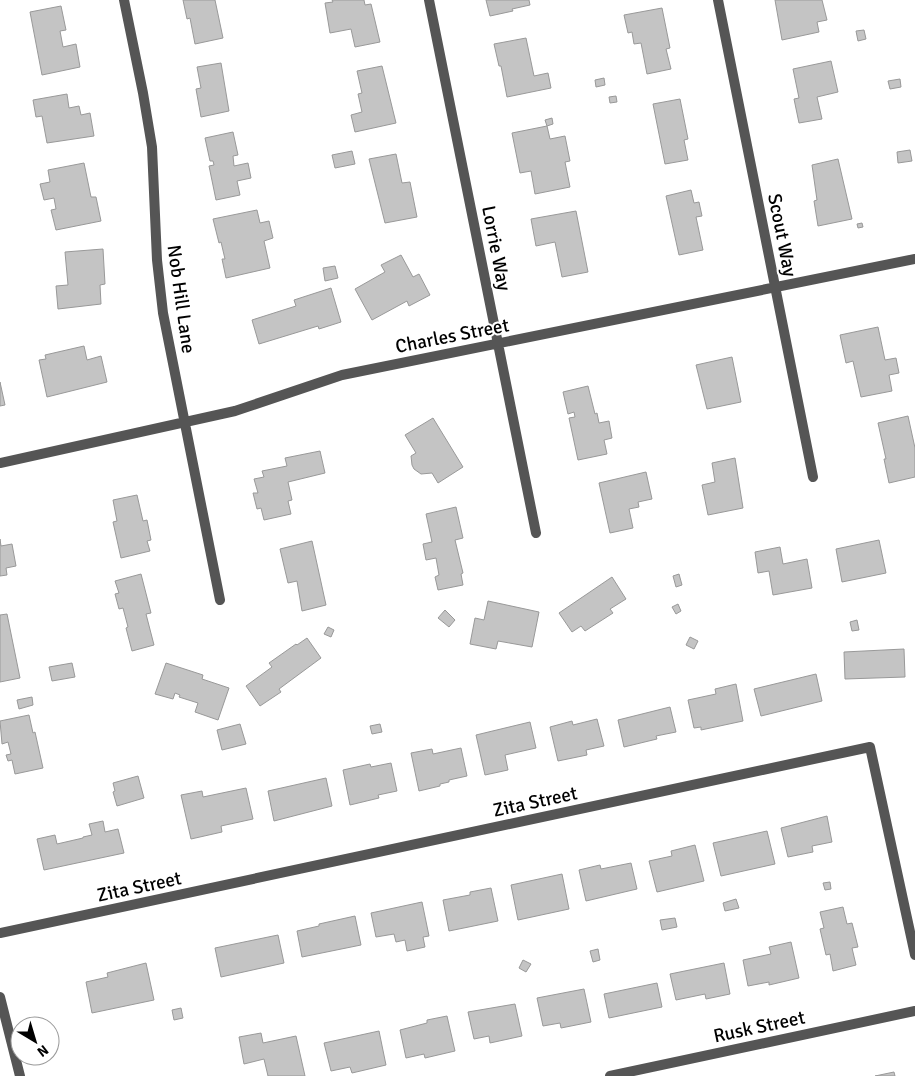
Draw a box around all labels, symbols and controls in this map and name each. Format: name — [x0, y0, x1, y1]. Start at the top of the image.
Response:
street label: Scout Way — [762, 192, 802, 279]
street label: Lorrie Way — [476, 204, 516, 293]
street label: Nob Hill Lane — [162, 243, 201, 355]
street label: Charles Street — [393, 313, 511, 359]
street label: Zita Street — [491, 781, 580, 823]
street label: Zita Street — [95, 866, 184, 908]
street label: Rusk Street — [711, 1006, 807, 1048]
north arrow — [10, 1016, 60, 1066]
text: N — [34, 1041, 52, 1061]

